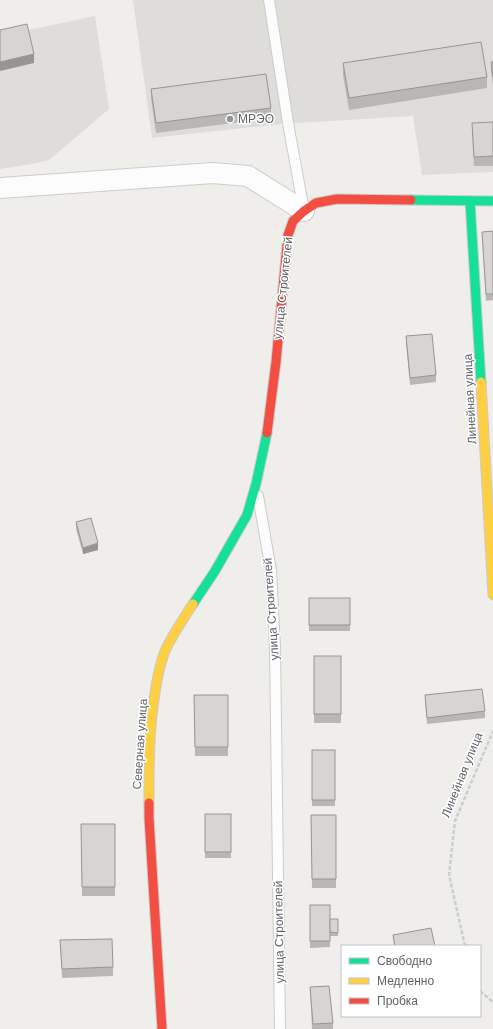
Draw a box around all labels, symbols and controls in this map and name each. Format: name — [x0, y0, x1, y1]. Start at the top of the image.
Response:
place label: МРЭО — [238, 112, 274, 126]
marker: МРЭО — [225, 114, 235, 124]
street label: улица Строителей — [271, 236, 295, 340]
street label: Линейная улица — [461, 353, 479, 445]
street label: улица Строителей — [260, 557, 282, 661]
street label: Северная улица — [130, 698, 150, 790]
street label: Линейная улица — [439, 730, 486, 820]
street label: улица Строителей — [271, 881, 287, 983]
legend — [341, 945, 481, 1017]
text: Свободно — [377, 954, 432, 968]
text: Медленно — [377, 974, 434, 988]
text: Пробка — [377, 994, 418, 1008]

